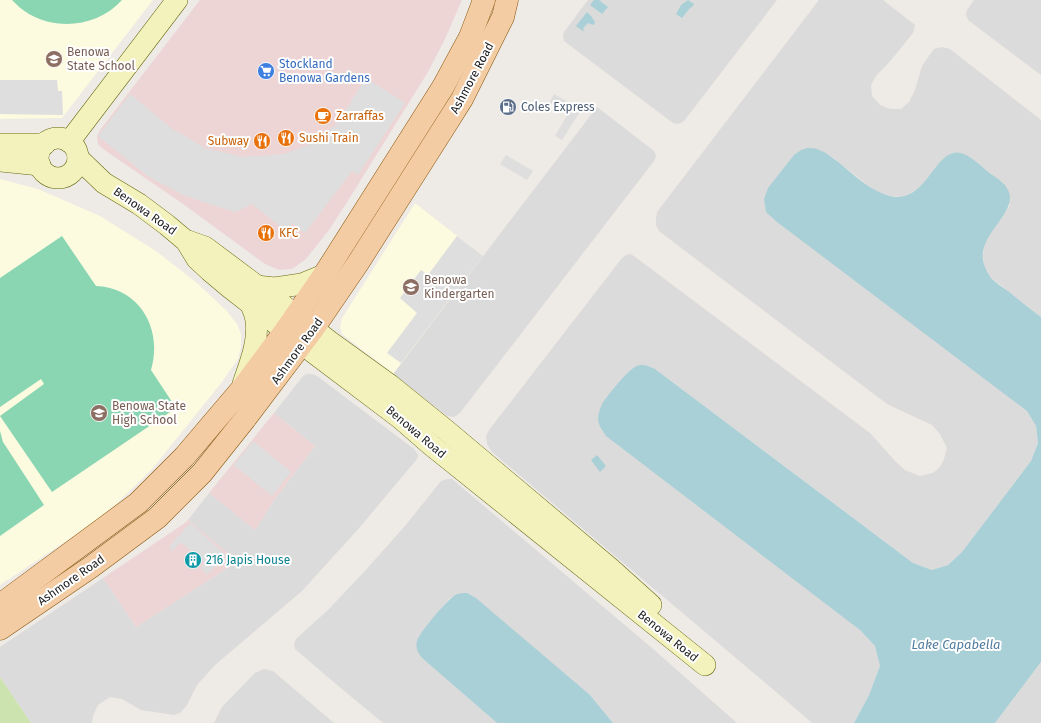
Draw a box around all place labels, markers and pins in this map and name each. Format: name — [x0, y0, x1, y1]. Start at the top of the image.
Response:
place label: Benowa State School — [67, 45, 136, 73]
school or university icon: Benowa State School — [44, 49, 64, 69]
place label: Stockland Benowa Gardens — [279, 57, 370, 85]
supermarket icon: Stockland Benowa Gardens — [256, 61, 276, 81]
fuel station icon: Coles Express — [498, 97, 518, 117]
place label: Coles Express — [521, 100, 595, 114]
cafe icon: Zarraffas — [313, 106, 333, 126]
place label: Zarraffas — [336, 109, 384, 123]
restaurant icon: Sushi Train — [276, 128, 296, 148]
restaurant icon: Subway — [252, 131, 272, 151]
place label: Sushi Train — [299, 131, 359, 145]
place label: Subway — [208, 134, 249, 148]
restaurant icon: KFC — [256, 223, 276, 243]
place label: KFC — [279, 226, 299, 240]
place label: Benowa Kindergarten — [424, 273, 495, 301]
school or university icon: Benowa Kindergarten — [401, 277, 421, 297]
place label: Benowa State High School — [112, 399, 186, 427]
school or university icon: Benowa State High School — [89, 403, 109, 423]
building icon: 216 Japis House — [183, 550, 203, 570]
place label: 216 Japis House — [206, 553, 290, 567]

